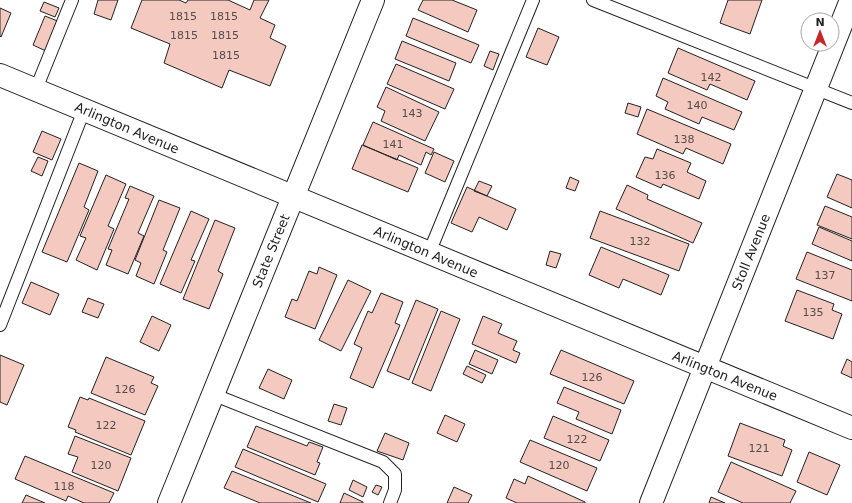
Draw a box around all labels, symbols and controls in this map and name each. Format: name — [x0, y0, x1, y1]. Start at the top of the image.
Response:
house number: 1815 — [169, 10, 197, 23]
house number: 1815 — [210, 10, 238, 23]
north arrow — [800, 12, 840, 52]
text: N — [815, 16, 825, 29]
house number: 1815 — [170, 29, 198, 42]
house number: 1815 — [211, 29, 239, 42]
house number: 1815 — [212, 49, 240, 62]
house number: 142 — [701, 71, 722, 84]
street label: Arlington Avenue — [73, 99, 181, 157]
house number: 140 — [687, 99, 708, 112]
house number: 143 — [402, 107, 423, 120]
house number: 138 — [674, 133, 695, 146]
house number: 141 — [383, 138, 404, 151]
house number: 136 — [655, 169, 676, 182]
street label: State Street — [249, 212, 293, 290]
street label: Stoll Avenue — [729, 212, 773, 292]
street label: Arlington Avenue — [372, 223, 480, 281]
house number: 132 — [630, 235, 651, 248]
house number: 137 — [815, 269, 836, 282]
house number: 135 — [803, 306, 824, 319]
street label: Arlington Avenue — [670, 348, 780, 404]
house number: 126 — [582, 371, 603, 384]
house number: 126 — [115, 383, 136, 396]
house number: 122 — [96, 419, 117, 432]
house number: 122 — [567, 433, 588, 446]
house number: 121 — [749, 442, 770, 455]
house number: 120 — [91, 459, 112, 472]
house number: 120 — [549, 459, 570, 472]
house number: 118 — [54, 480, 75, 493]

